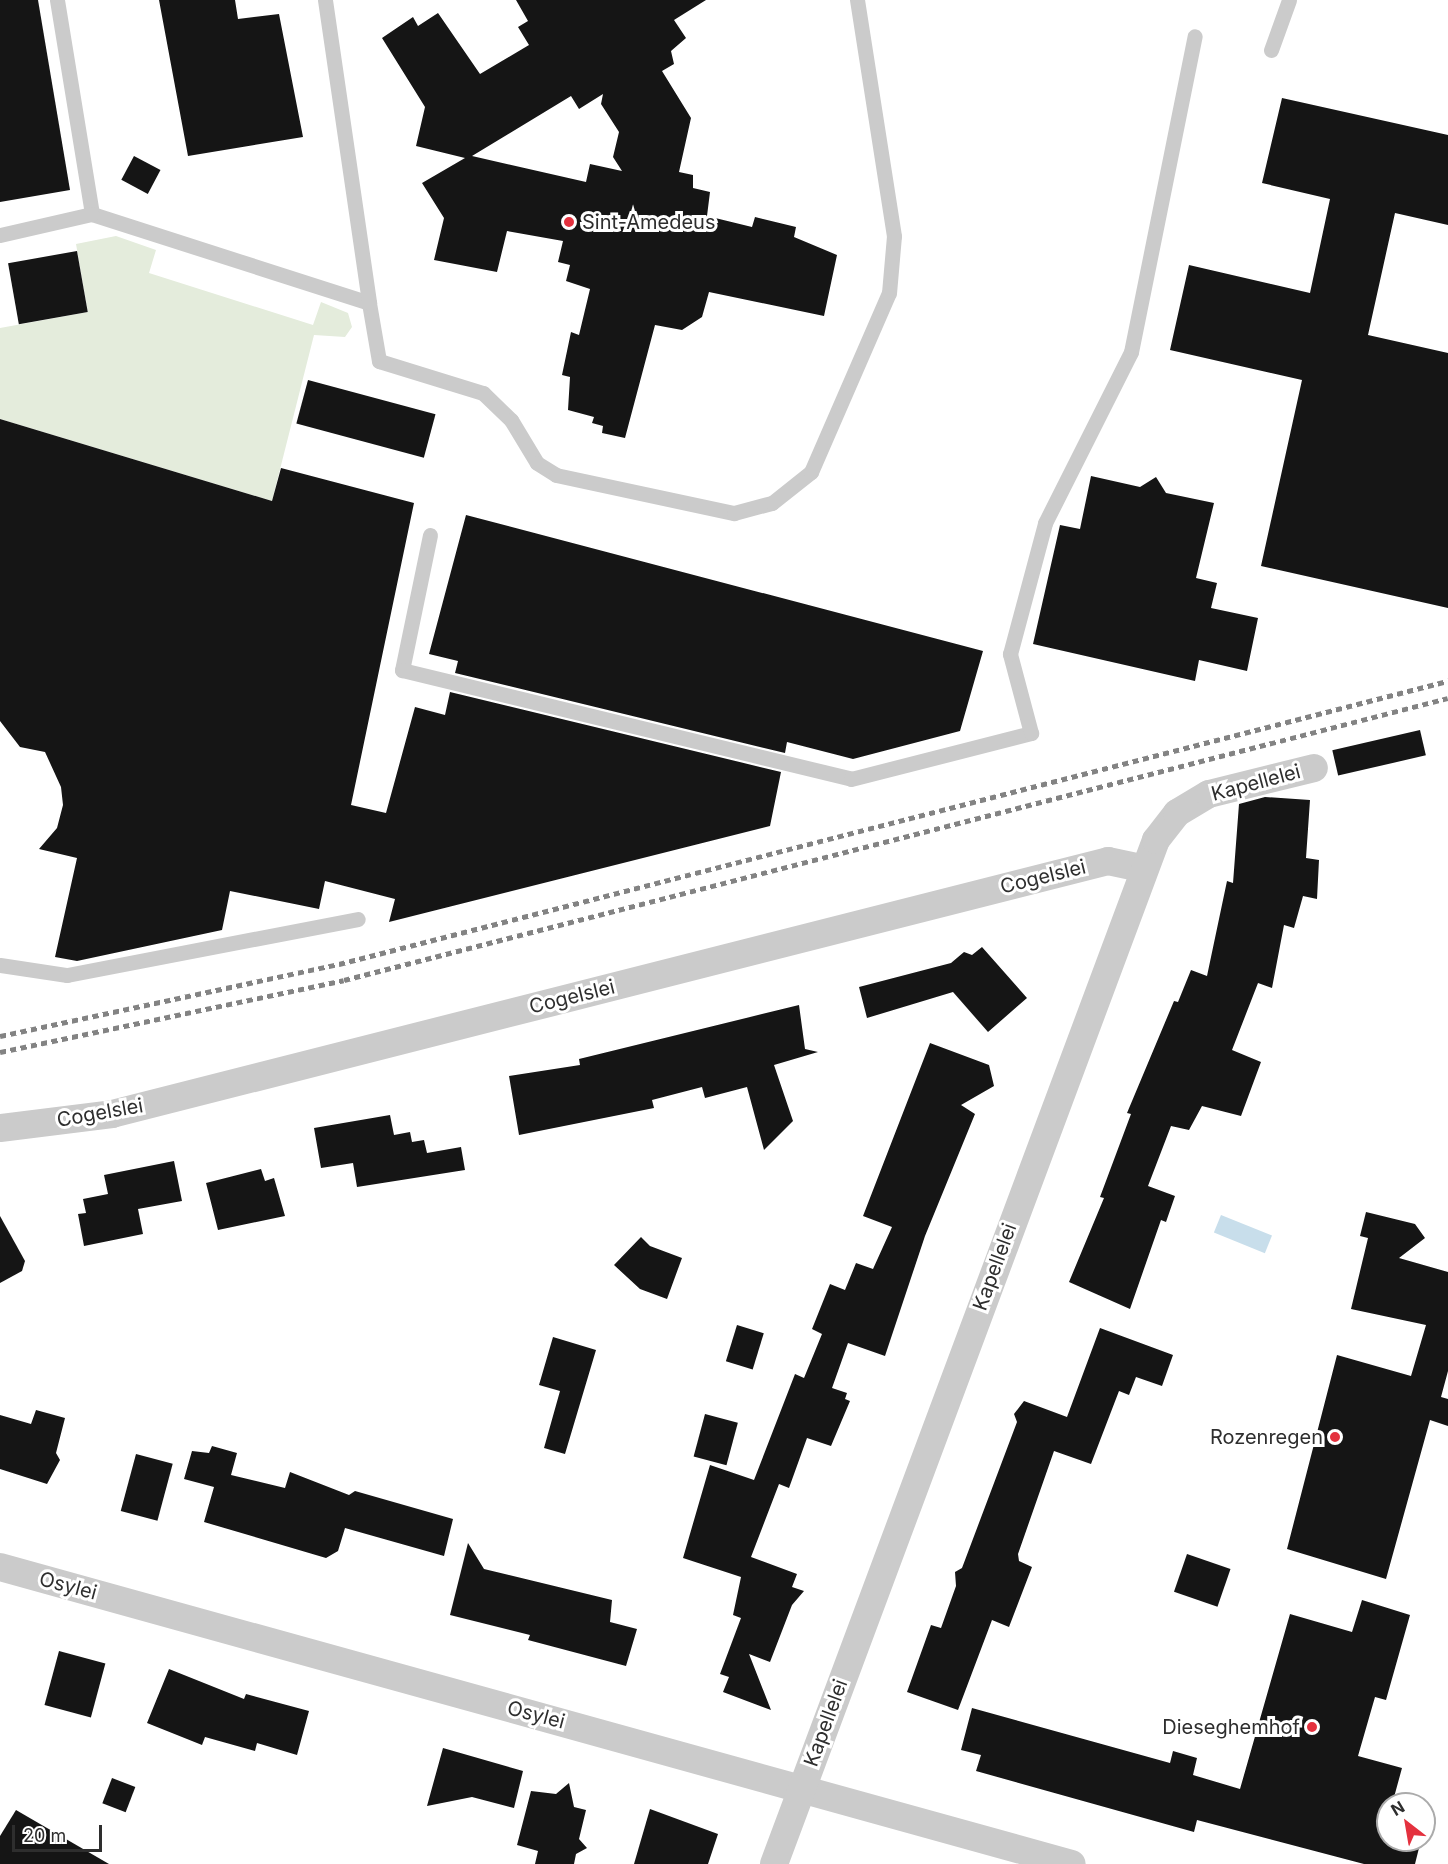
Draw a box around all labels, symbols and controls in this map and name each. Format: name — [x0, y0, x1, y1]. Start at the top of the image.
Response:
place label: Sint-Amedeus — [582, 210, 715, 234]
marker: Sint-Amedeus — [560, 213, 578, 231]
street label: Kapellelei — [1209, 760, 1303, 806]
street label: Cogelslei — [998, 855, 1088, 899]
street label: Cogelslei — [527, 975, 617, 1019]
street label: Cogelslei — [55, 1094, 145, 1132]
street label: Kapellelei — [968, 1220, 1022, 1314]
place label: Rozenregen — [1210, 1425, 1323, 1449]
marker: Rozenregen — [1328, 1430, 1342, 1444]
street label: Osylei — [37, 1567, 99, 1605]
street label: Kapellelei — [799, 1676, 853, 1770]
street label: Osylei — [505, 1696, 567, 1734]
place label: Dieseghemhof — [1162, 1715, 1300, 1739]
marker: Dieseghemhof — [1305, 1720, 1319, 1734]
north arrow — [1376, 1792, 1436, 1852]
text: N — [1387, 1797, 1408, 1820]
scale bar — [15, 1813, 105, 1851]
text: 20 m — [23, 1825, 66, 1846]

